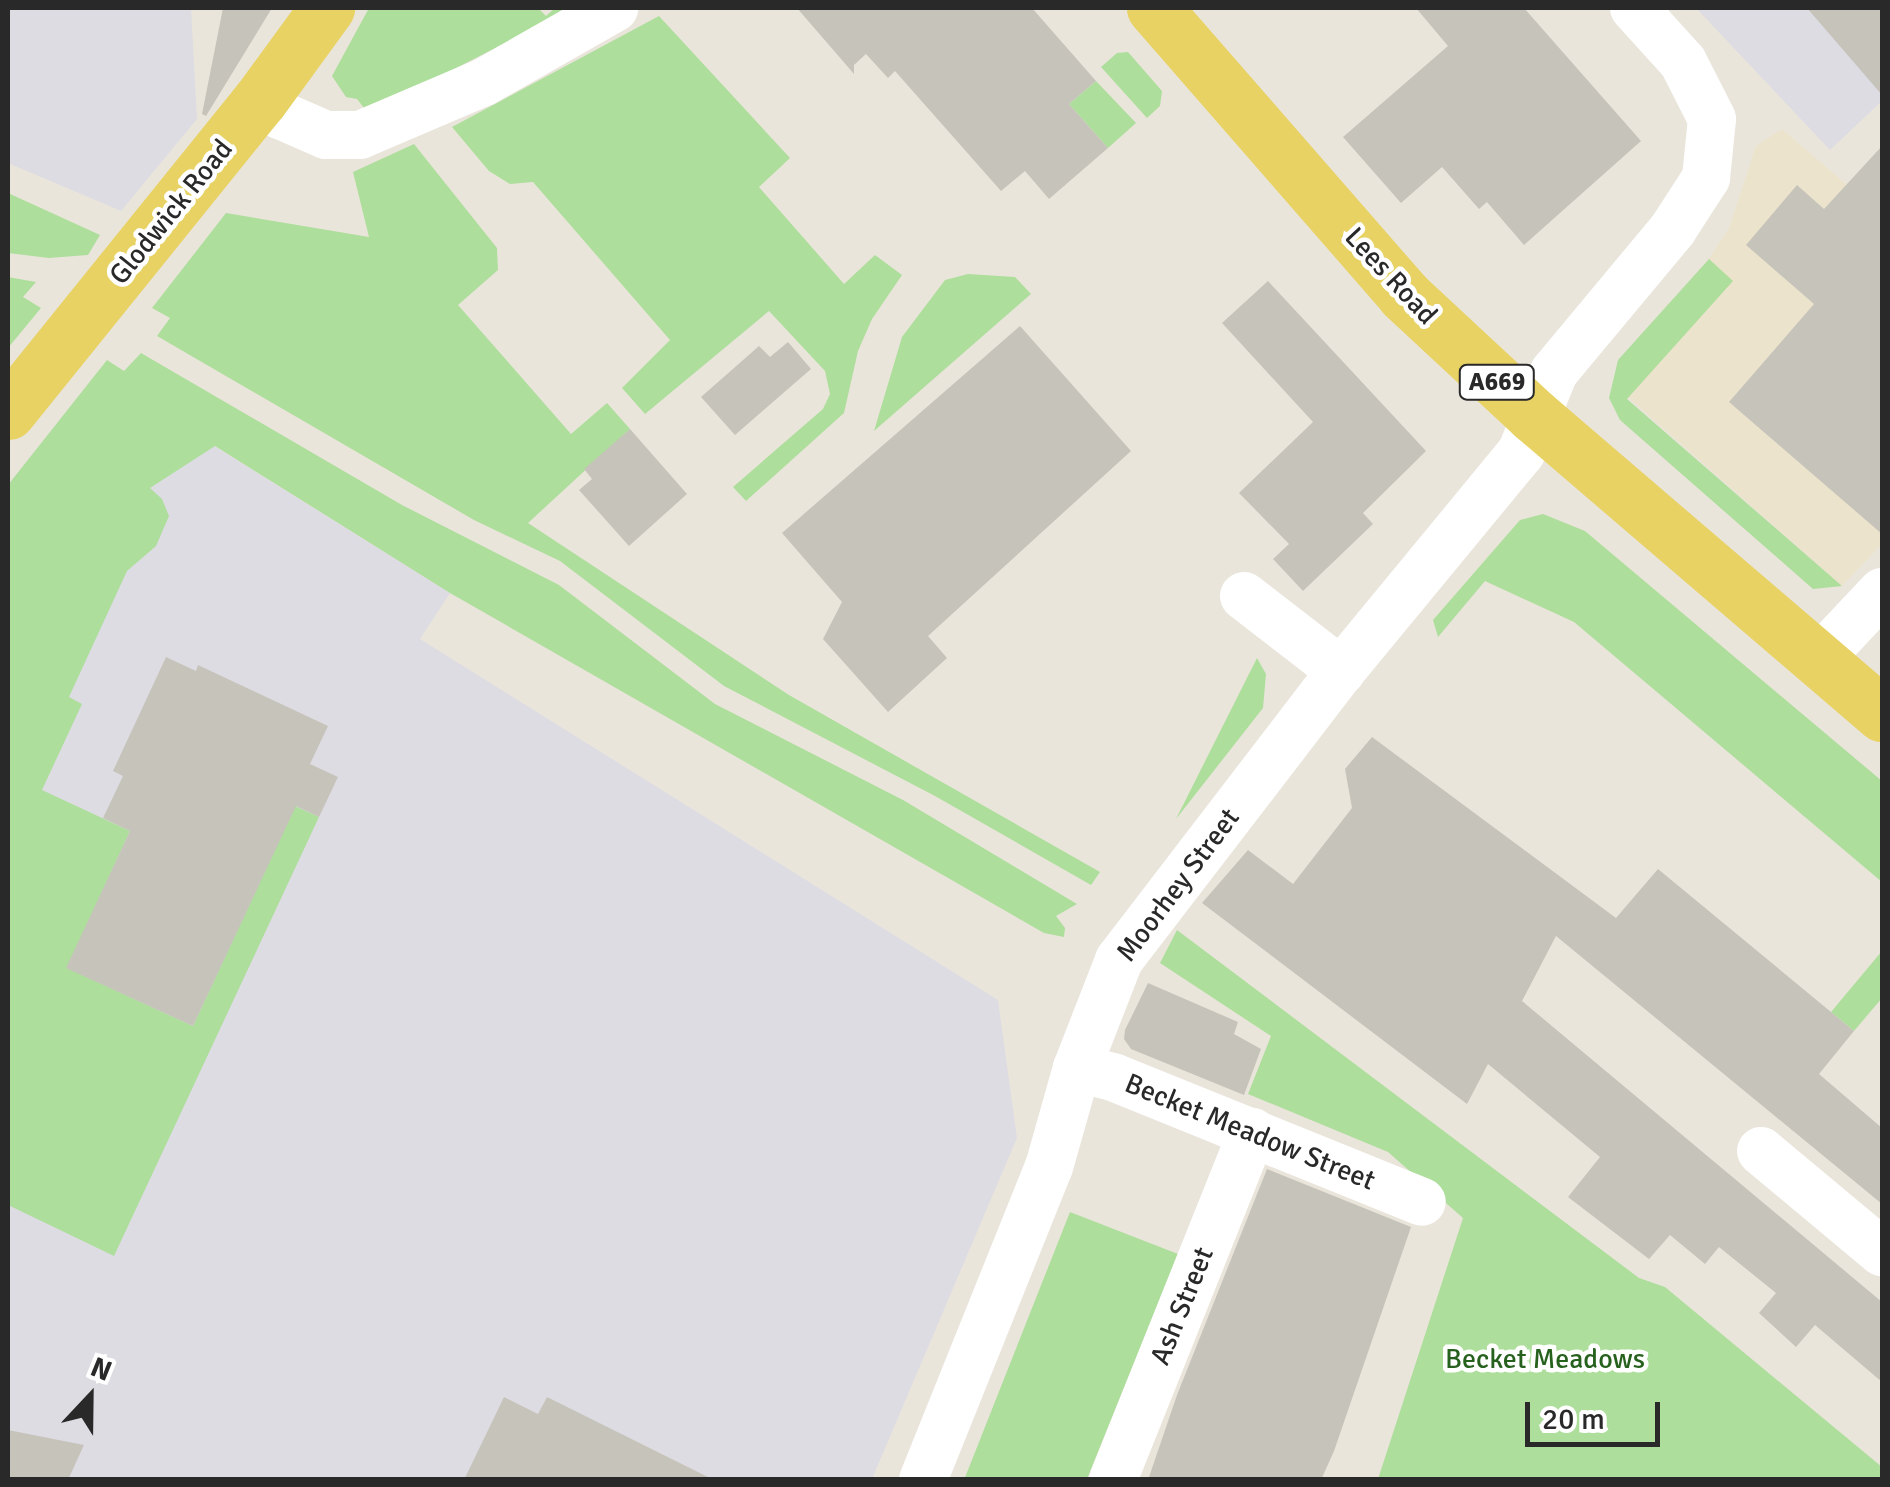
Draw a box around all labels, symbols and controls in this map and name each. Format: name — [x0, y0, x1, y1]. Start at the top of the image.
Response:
street label: Glodwick Road — [102, 133, 240, 291]
street label: Lees Road — [1338, 221, 1444, 331]
road number: A669 — [1457, 362, 1537, 402]
street label: Moorhey Street — [1109, 802, 1247, 968]
street label: Becket Meadow Street — [1120, 1066, 1380, 1198]
street label: Ash Street — [1143, 1242, 1221, 1370]
park label: Becket Meadows — [1445, 1342, 1645, 1376]
north arrow — [40, 1347, 140, 1447]
text: N — [86, 1350, 117, 1389]
scale bar — [1530, 1382, 1665, 1444]
text: 20 m — [1542, 1401, 1605, 1438]

